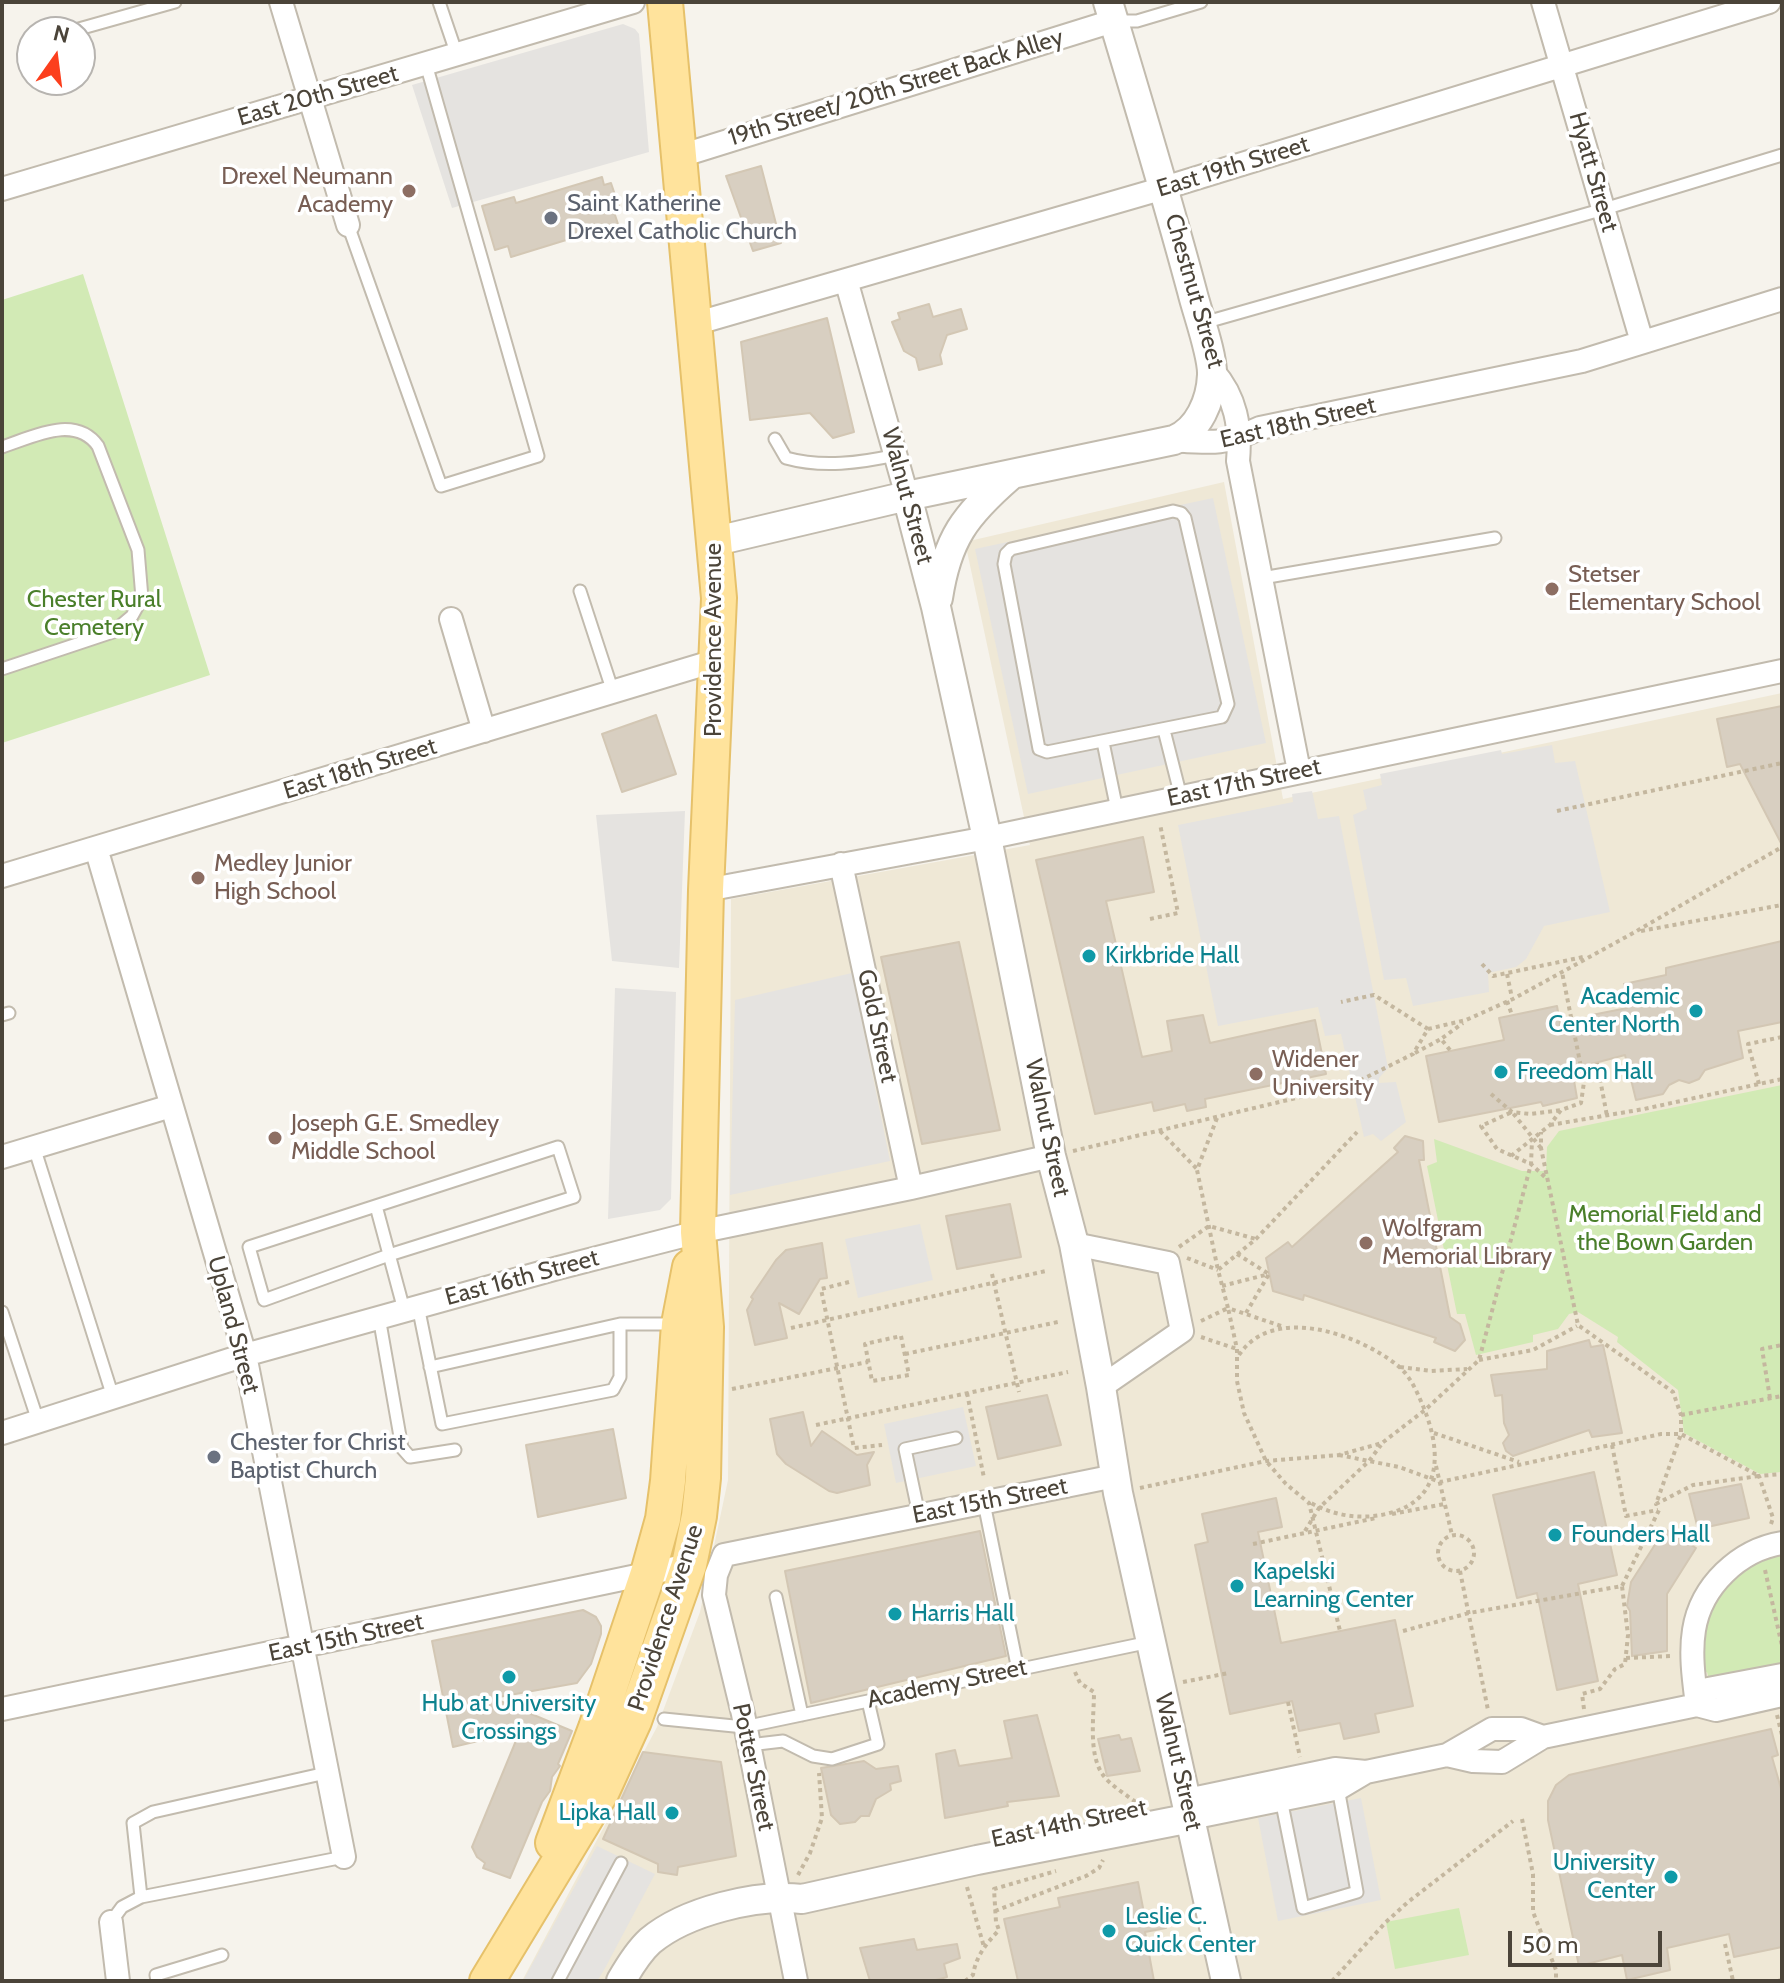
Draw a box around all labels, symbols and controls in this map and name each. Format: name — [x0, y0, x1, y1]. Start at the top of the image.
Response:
north arrow — [16, 16, 96, 96]
text: N — [51, 19, 72, 49]
street label: 19th Street/ 20th Street Back Alley — [725, 23, 1067, 153]
street label: East 20th Street — [234, 59, 402, 133]
street label: Hyatt Street — [1562, 109, 1624, 235]
street label: East 19th Street — [1153, 130, 1313, 204]
place label: Drexel Neumann Academy — [221, 163, 393, 219]
marker: Drexel Neumann Academy — [400, 182, 418, 200]
place label: Saint Katherine Drexel Catholic Church — [567, 190, 797, 246]
marker: Saint Katherine Drexel Catholic Church — [542, 209, 560, 227]
street label: Chestnut Street — [1158, 210, 1230, 372]
street label: East 18th Street — [1217, 391, 1379, 455]
street label: Walnut Street — [875, 425, 939, 567]
street label: Providence Avenue — [700, 543, 728, 737]
place label: Stetser Elementary School — [1568, 561, 1760, 617]
marker: Stetser Elementary School — [1543, 580, 1561, 598]
park label: Chester Rural Cemetery — [27, 586, 161, 642]
street label: East 18th Street — [280, 732, 440, 806]
street label: East 17th Street — [1165, 753, 1323, 813]
place label: Medley Junior High School — [214, 850, 352, 906]
marker: Medley Junior High School — [189, 869, 207, 887]
place label: Kirkbride Hall — [1105, 942, 1239, 970]
marker: Kirkbride Hall — [1080, 947, 1098, 965]
street label: Gold Street — [851, 967, 903, 1085]
place label: Academic Center North — [1548, 983, 1680, 1039]
marker: Academic Center North — [1687, 1002, 1705, 1020]
place label: Widener University — [1272, 1046, 1374, 1102]
street label: Walnut Street — [1018, 1056, 1076, 1200]
place label: Freedom Hall — [1517, 1058, 1653, 1086]
marker: Freedom Hall — [1492, 1063, 1510, 1081]
marker: Widener University — [1247, 1065, 1265, 1083]
place label: Joseph G.E. Smedley Middle School — [291, 1110, 499, 1166]
marker: Joseph G.E. Smedley Middle School — [266, 1129, 284, 1147]
park label: Memorial Field and the Bown Garden — [1568, 1201, 1762, 1257]
place label: Wolfgram Memorial Library — [1382, 1215, 1552, 1271]
marker: Wolfgram Memorial Library — [1357, 1234, 1375, 1252]
street label: East 16th Street — [442, 1244, 602, 1312]
street label: Upland Street — [201, 1253, 265, 1397]
place label: Chester for Christ Baptist Church — [230, 1429, 406, 1485]
marker: Chester for Christ Baptist Church — [205, 1448, 223, 1466]
street label: East 15th Street — [910, 1472, 1070, 1530]
street label: Providence Avenue — [622, 1521, 710, 1715]
place label: Founders Hall — [1571, 1521, 1710, 1549]
marker: Founders Hall — [1546, 1526, 1564, 1544]
place label: Kapelski Learning Center — [1253, 1558, 1413, 1614]
marker: Kapelski Learning Center — [1228, 1577, 1246, 1595]
place label: Harris Hall — [911, 1600, 1014, 1628]
marker: Harris Hall — [886, 1605, 904, 1623]
street label: East 15th Street — [266, 1608, 426, 1668]
street label: Academy Street — [865, 1653, 1029, 1715]
marker: Hub at University Crossings — [500, 1668, 518, 1686]
place label: Hub at University Crossings — [422, 1690, 596, 1746]
street label: Walnut Street — [1148, 1691, 1208, 1833]
street label: Potter Street — [725, 1701, 781, 1833]
street label: East 14th Street — [989, 1793, 1149, 1855]
place label: Lipka Hall — [558, 1799, 656, 1827]
marker: Lipka Hall — [663, 1804, 681, 1822]
place label: University Center — [1553, 1849, 1655, 1905]
marker: University Center — [1662, 1868, 1680, 1886]
place label: Leslie C. Quick Center — [1125, 1903, 1256, 1959]
scale bar — [1512, 1915, 1666, 1965]
marker: Leslie C. Quick Center — [1100, 1922, 1118, 1940]
text: 50 m — [1522, 1930, 1578, 1959]

